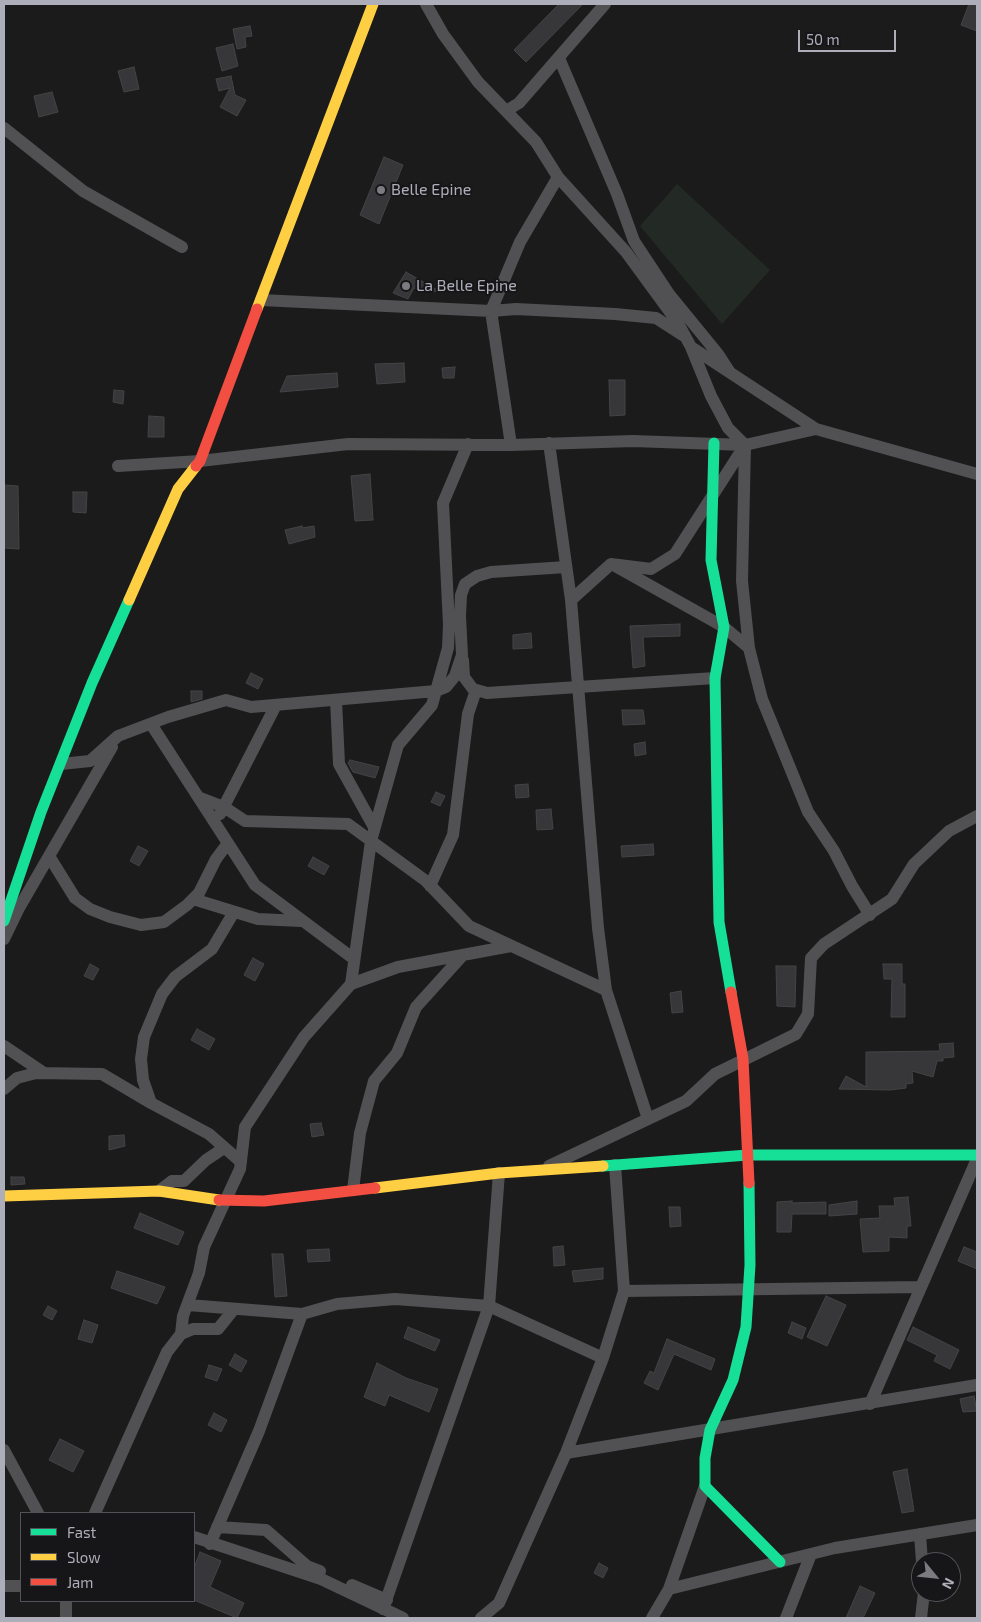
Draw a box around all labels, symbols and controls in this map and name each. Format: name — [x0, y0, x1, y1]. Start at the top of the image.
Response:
scale bar — [801, 20, 898, 52]
text: 50 m — [806, 30, 840, 48]
place label: Belle Epine — [391, 180, 471, 200]
marker: Belle Epine — [375, 184, 387, 196]
place label: La Belle Epine — [416, 276, 517, 296]
marker: La Belle Epine — [400, 280, 412, 292]
legend — [20, 1512, 195, 1602]
text: Fast — [67, 1523, 96, 1541]
text: Slow — [67, 1548, 101, 1566]
north arrow — [911, 1552, 961, 1602]
text: Jam — [67, 1573, 93, 1591]
text: N — [939, 1575, 959, 1592]

